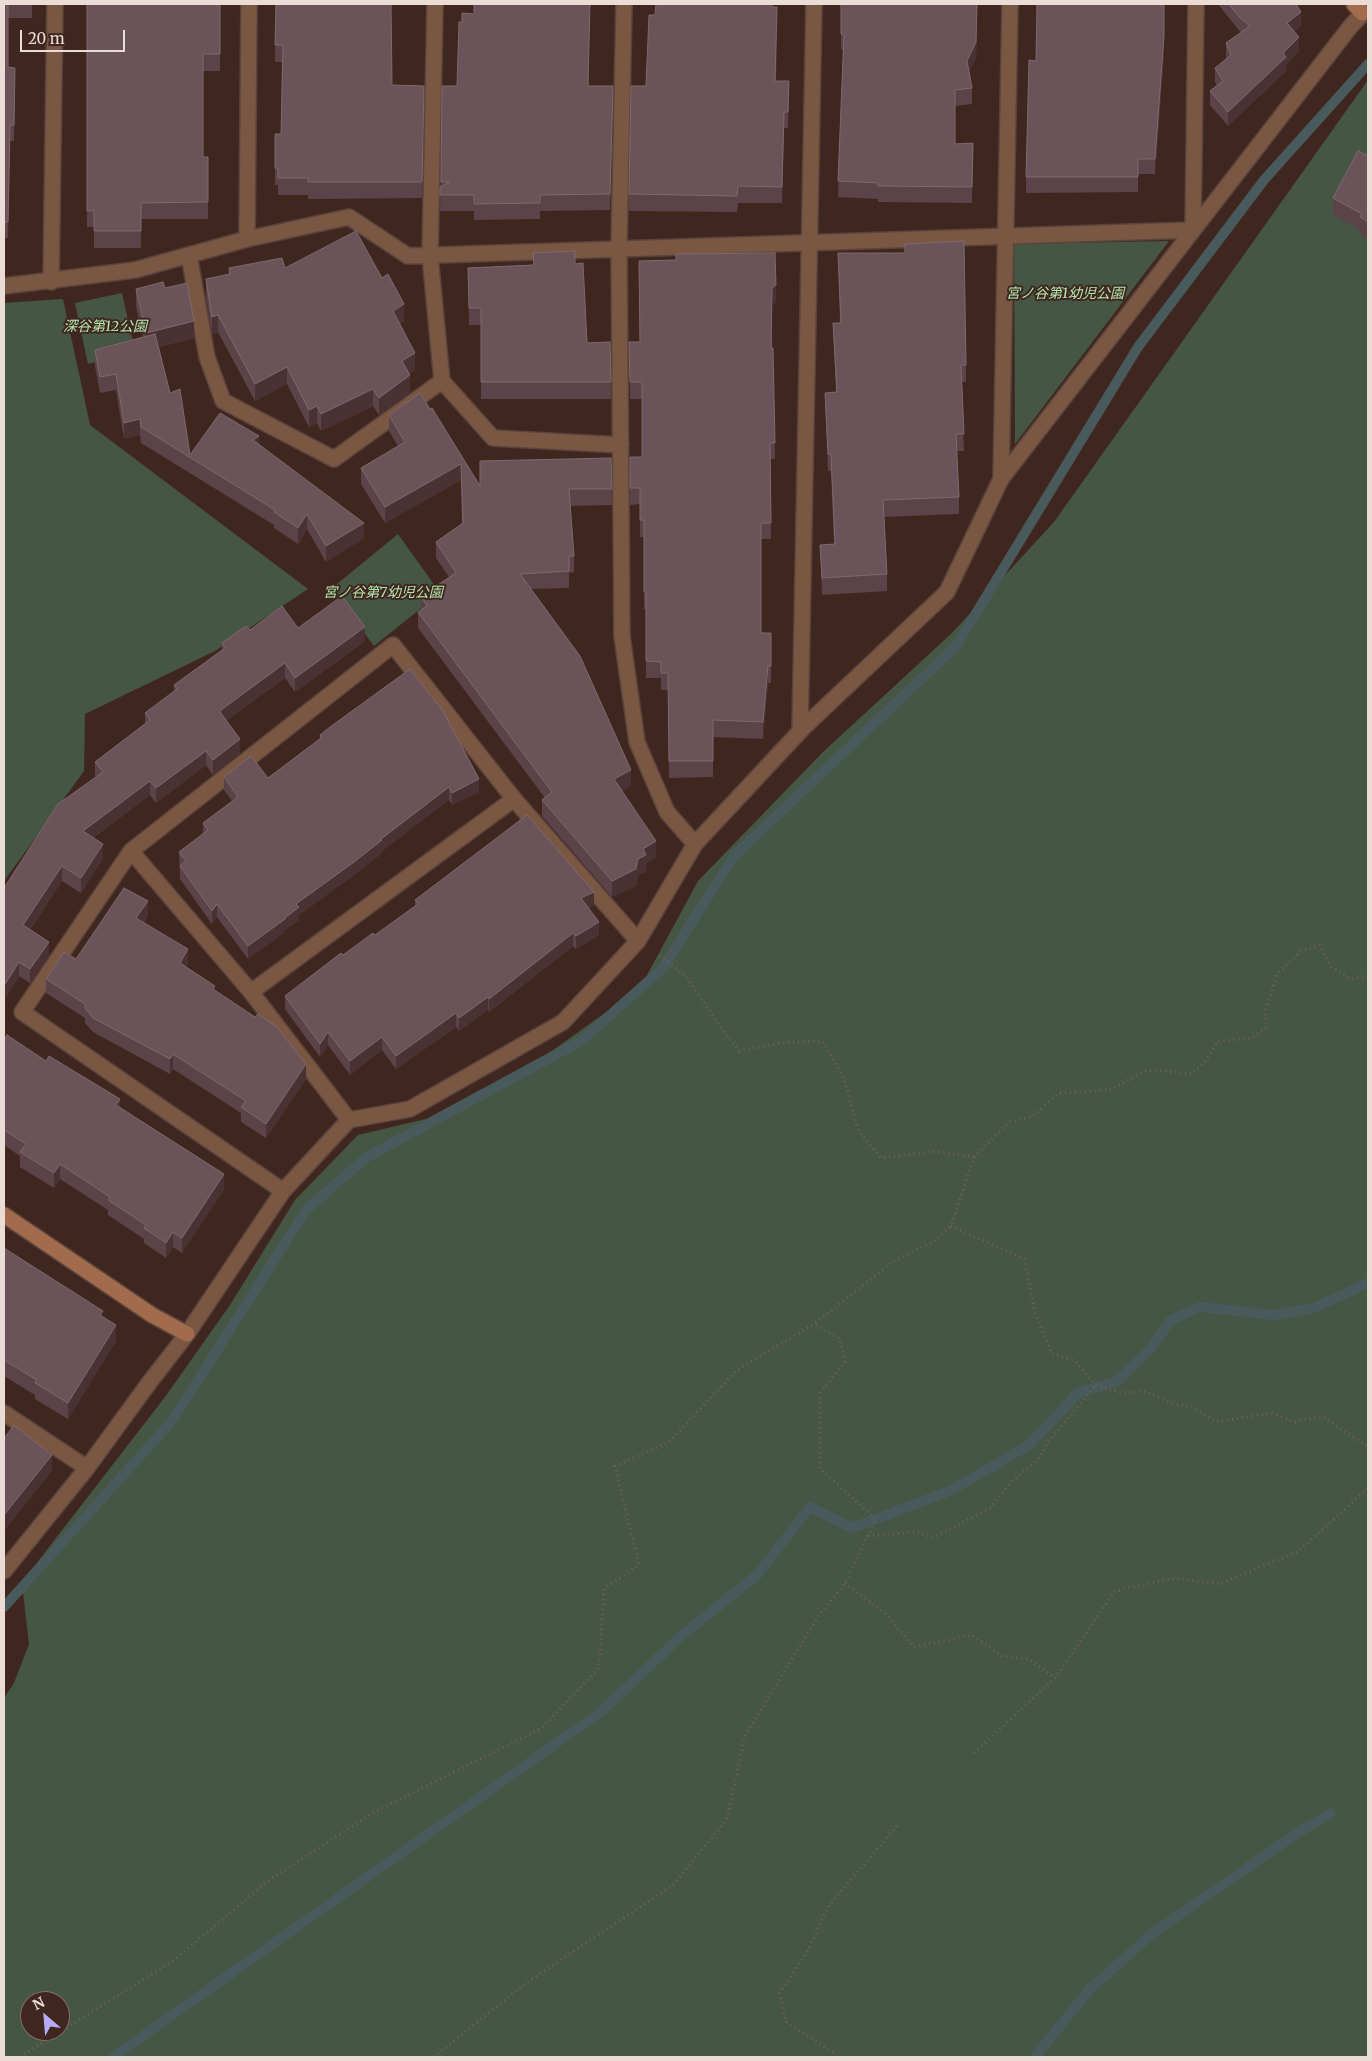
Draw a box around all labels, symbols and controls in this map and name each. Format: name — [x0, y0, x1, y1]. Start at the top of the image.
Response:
scale bar — [22, 20, 128, 52]
text: 20 m — [28, 29, 65, 48]
park label: 宮ノ谷第1幼児公園 — [1006, 286, 1124, 302]
park label: 深谷第12公園 — [63, 319, 147, 335]
park label: 宮ノ谷第7幼児公園 — [323, 585, 443, 601]
north arrow — [20, 1991, 70, 2041]
text: N — [30, 1993, 48, 2014]

